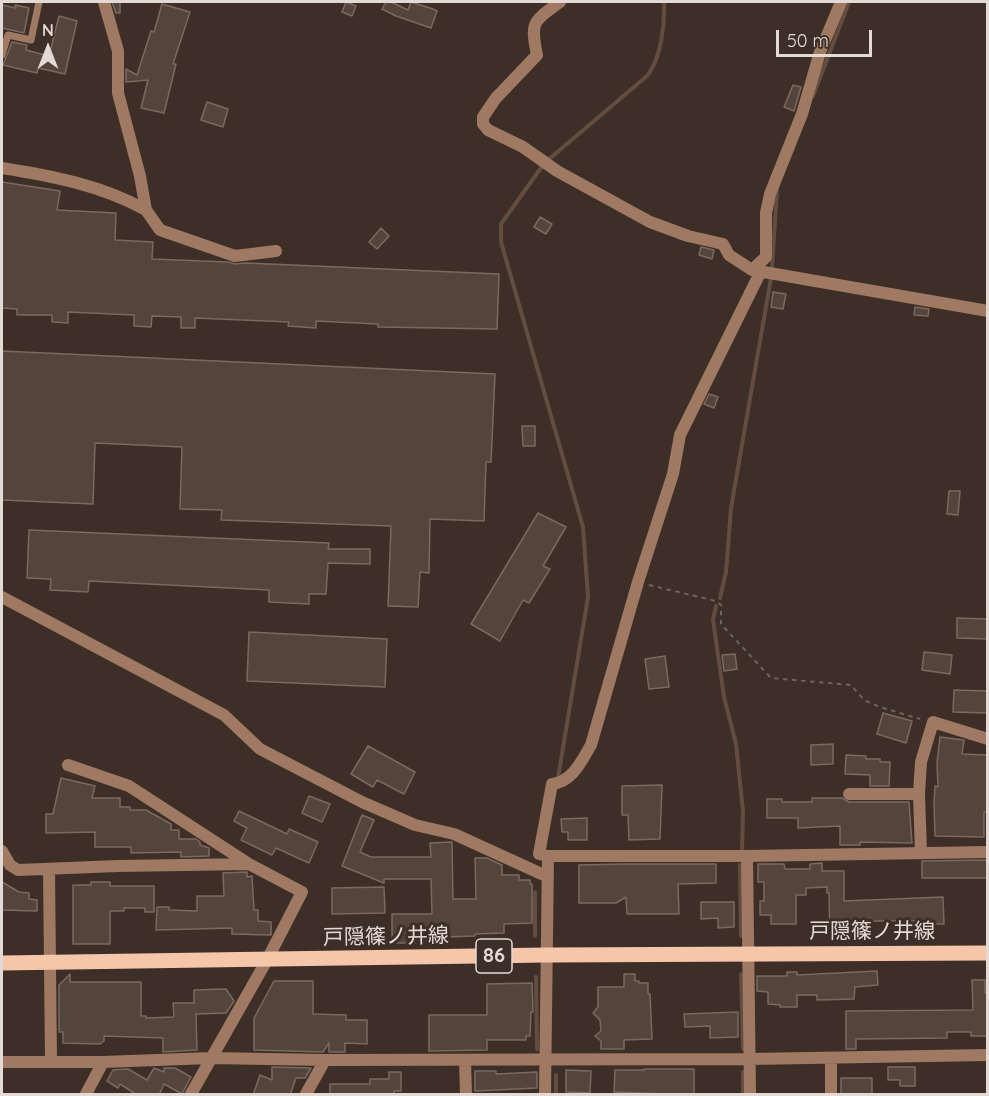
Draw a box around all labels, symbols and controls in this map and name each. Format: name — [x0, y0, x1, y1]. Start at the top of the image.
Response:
north arrow — [18, 18, 78, 78]
scale bar — [779, 18, 875, 56]
text: N — [42, 20, 54, 40]
text: 50 m — [787, 29, 829, 52]
street label: 戸隠篠ノ井線 — [809, 919, 935, 945]
street label: 戸隠篠ノ井線 — [323, 923, 449, 951]
road number: 86 — [476, 939, 512, 973]

